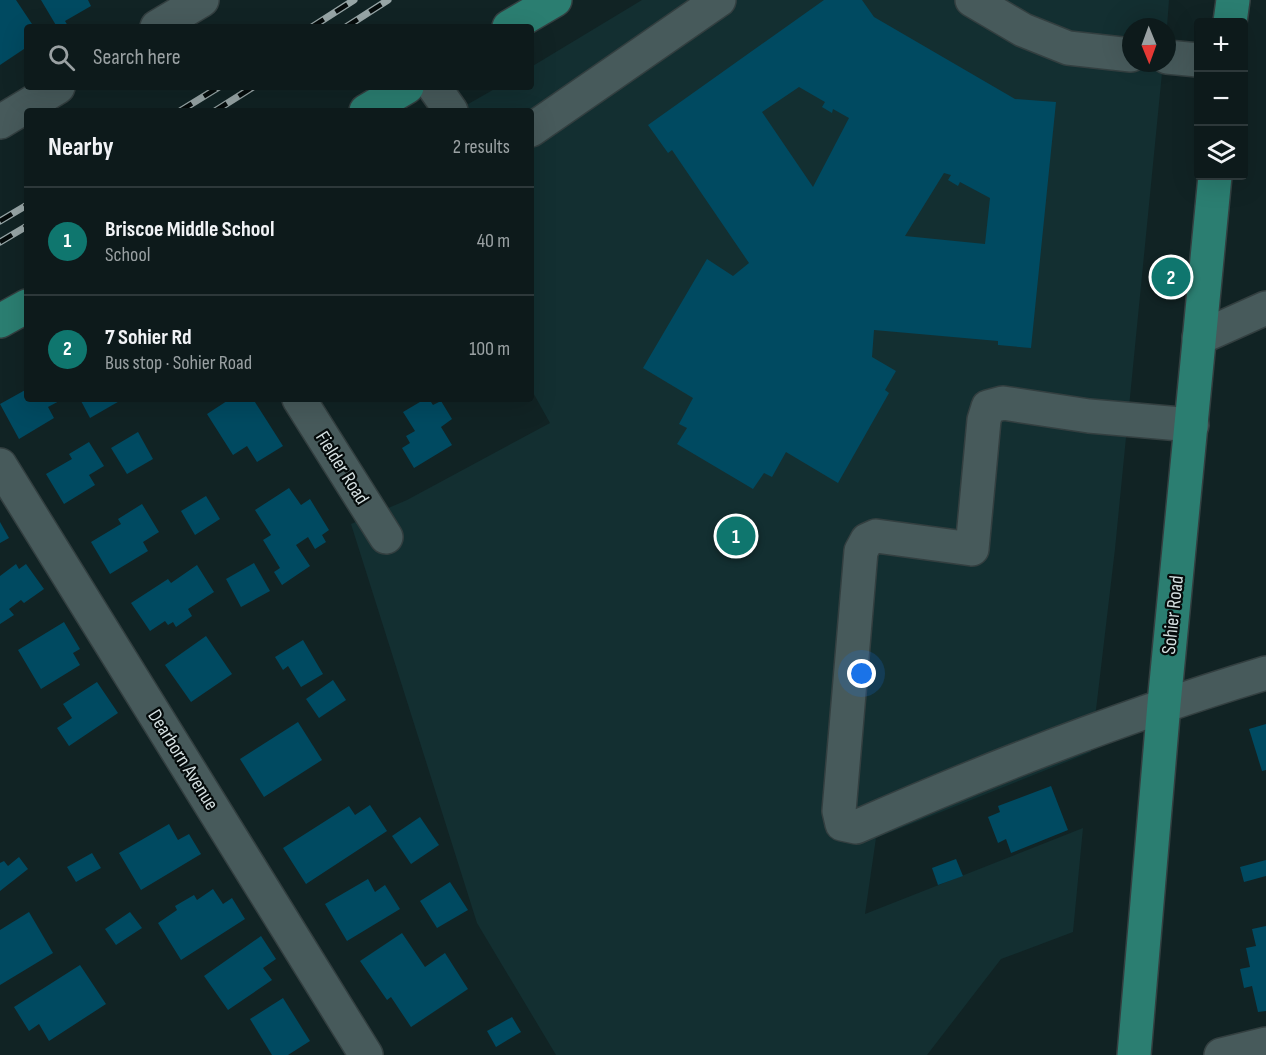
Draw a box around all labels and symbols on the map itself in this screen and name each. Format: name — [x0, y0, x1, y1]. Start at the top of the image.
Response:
north arrow — [1122, 18, 1176, 72]
pin: 2 — [1152, 254, 1190, 300]
street label: Fielder Road — [310, 427, 374, 509]
pin: 1 — [716, 514, 756, 558]
street label: Sohier Road — [1157, 574, 1189, 656]
your location — [847, 659, 876, 688]
street label: Dearborn Avenue — [143, 705, 223, 815]

